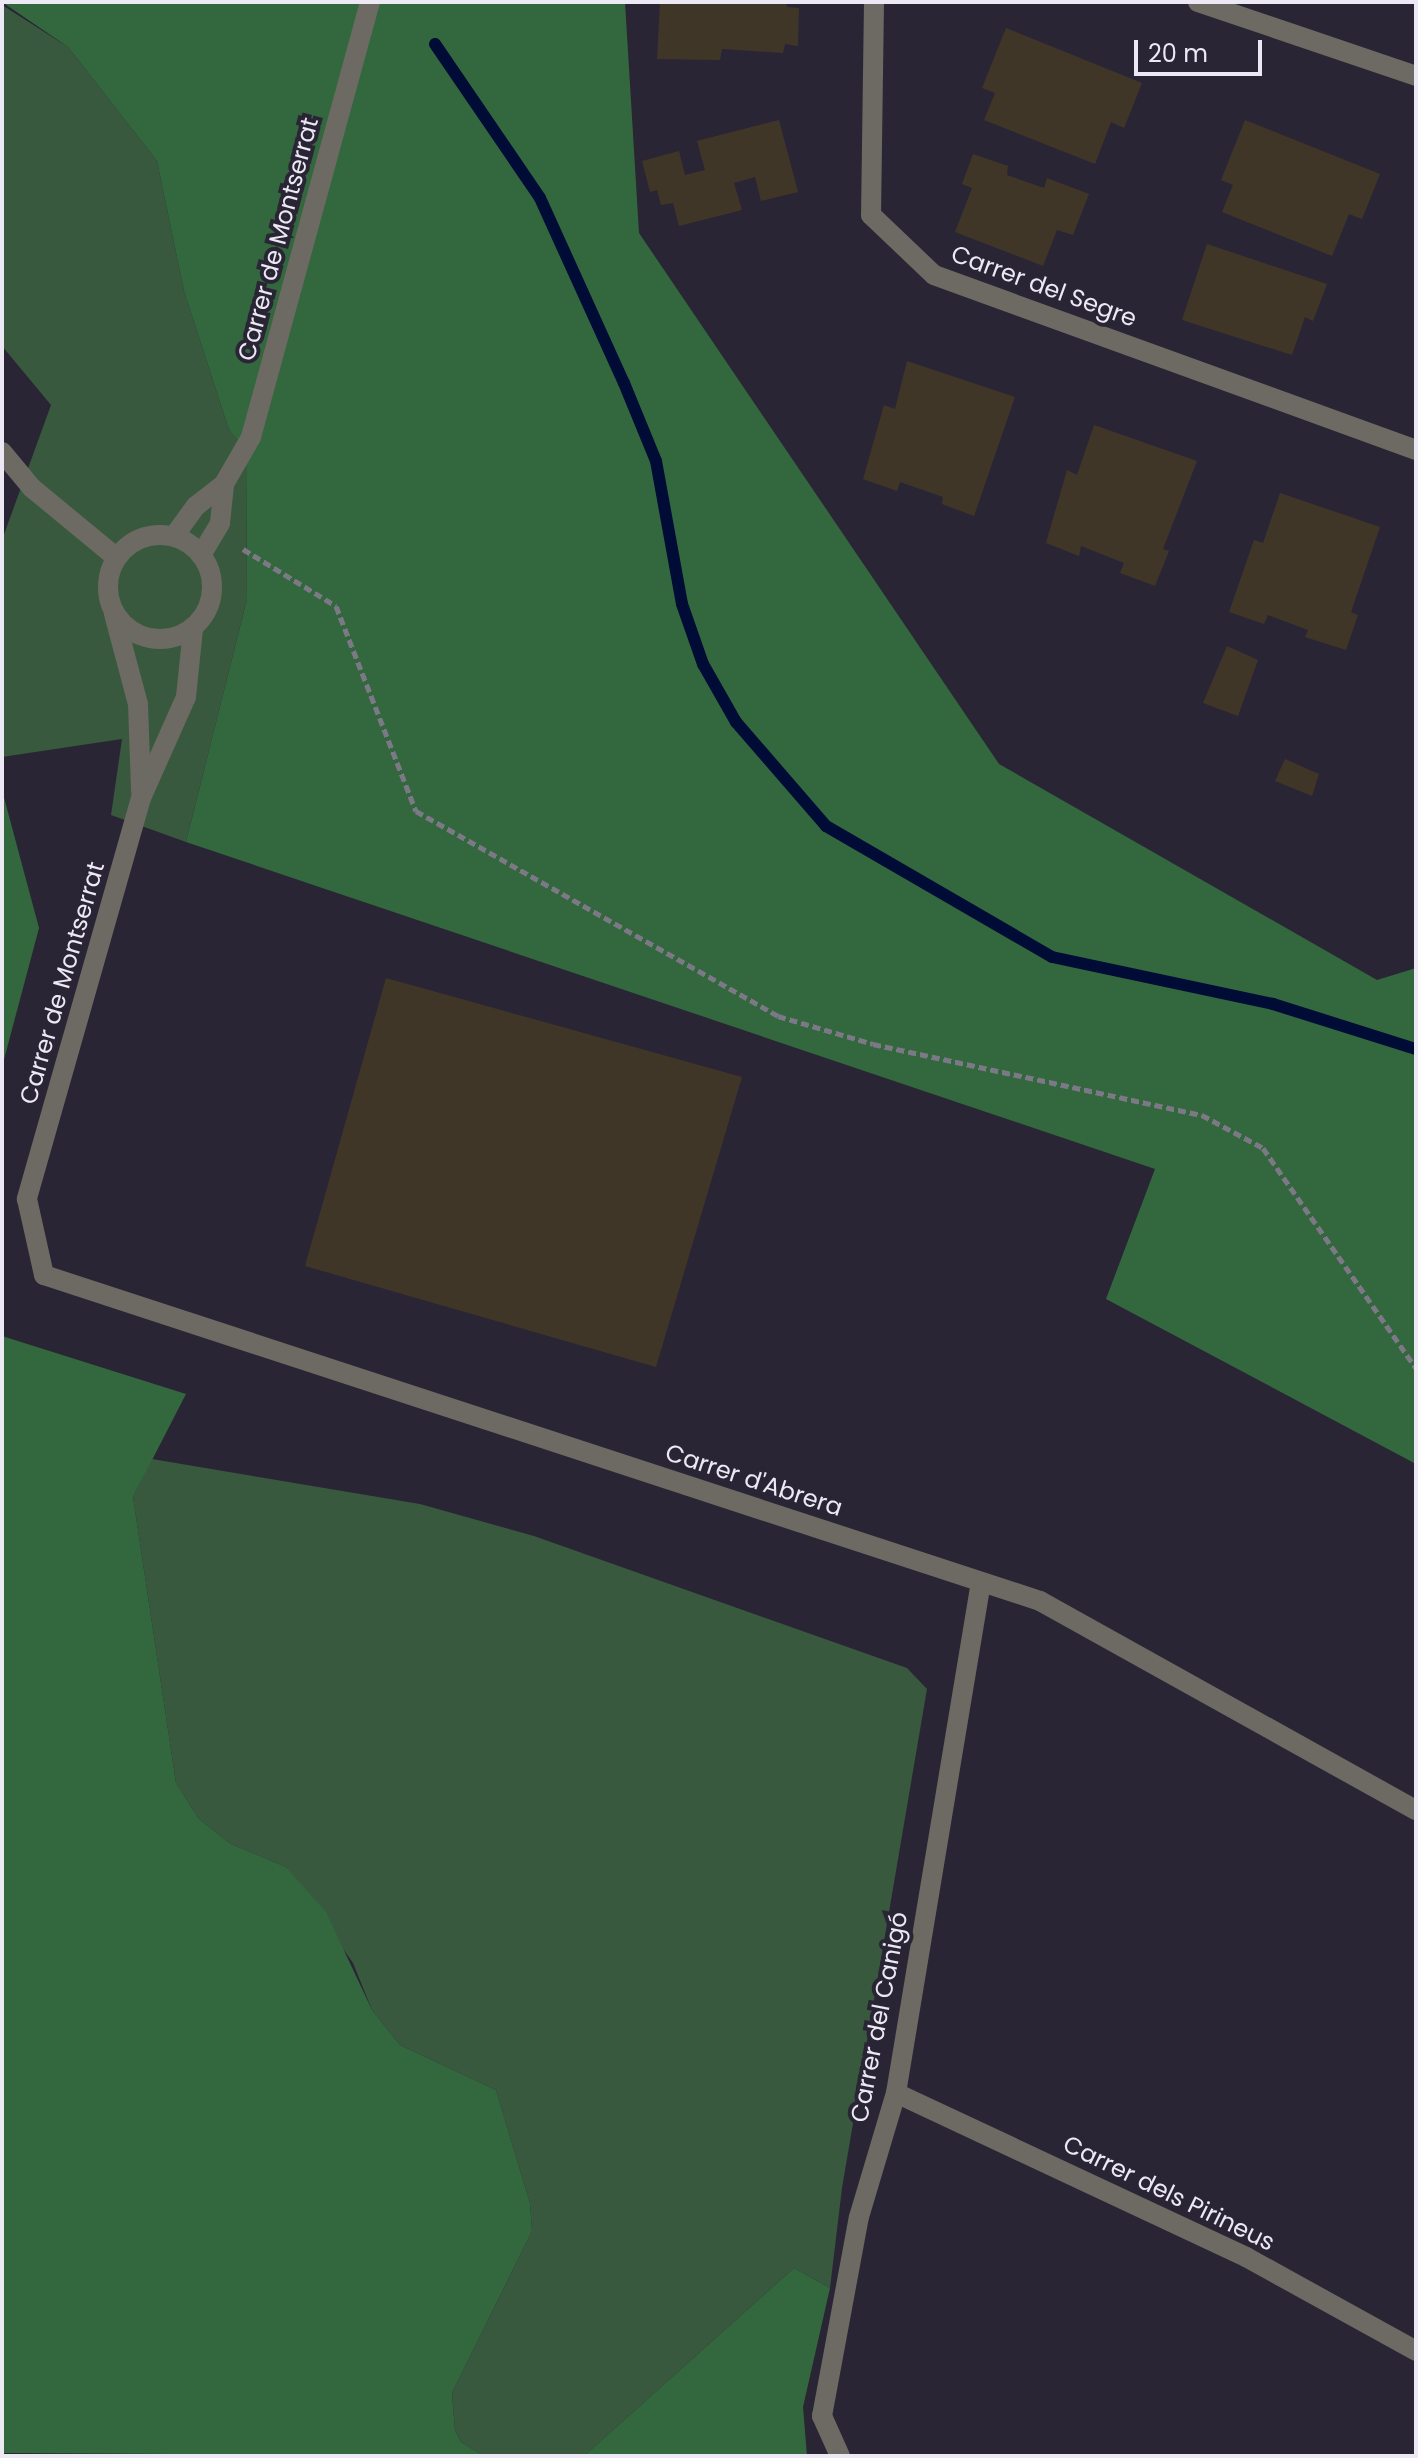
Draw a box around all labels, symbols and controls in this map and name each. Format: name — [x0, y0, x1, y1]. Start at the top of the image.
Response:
scale bar — [1138, 24, 1266, 74]
text: 20 m — [1148, 37, 1208, 70]
street label: Carrer de Montserrat — [232, 114, 324, 364]
street label: Carrer del Segre — [947, 239, 1141, 333]
street label: Carrer de Montserrat — [14, 858, 110, 1108]
street label: Carrer d'Abrera — [662, 1438, 846, 1522]
street label: Carrer del Canigó — [844, 1909, 914, 2125]
street label: Carrer dels Pirineus — [1059, 2129, 1279, 2257]

